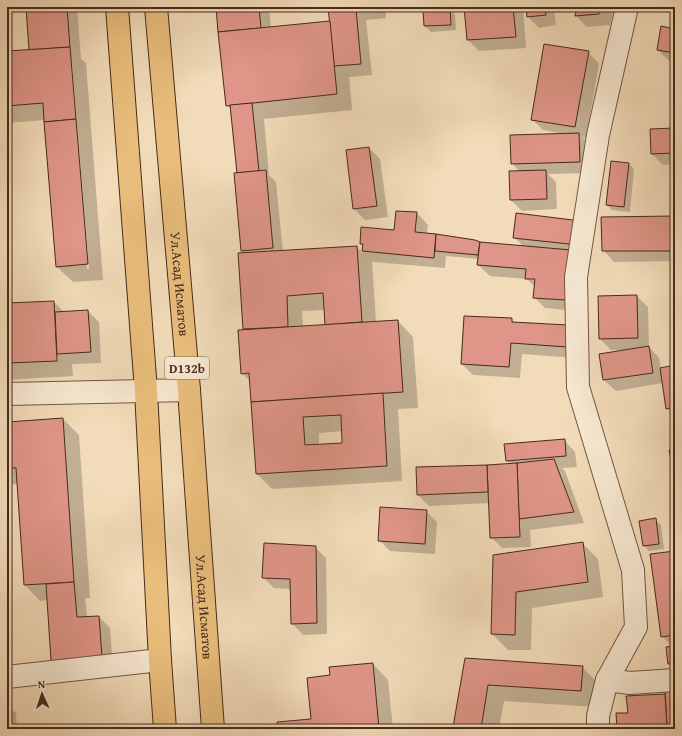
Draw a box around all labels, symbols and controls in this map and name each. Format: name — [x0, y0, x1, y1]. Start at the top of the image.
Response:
street label: Ул.Асад Исматов — [165, 231, 194, 337]
road number: D132b — [165, 357, 209, 379]
street label: Ул.Асад Исматов — [191, 554, 218, 660]
north arrow — [22, 674, 62, 714]
text: N — [37, 676, 46, 692]

